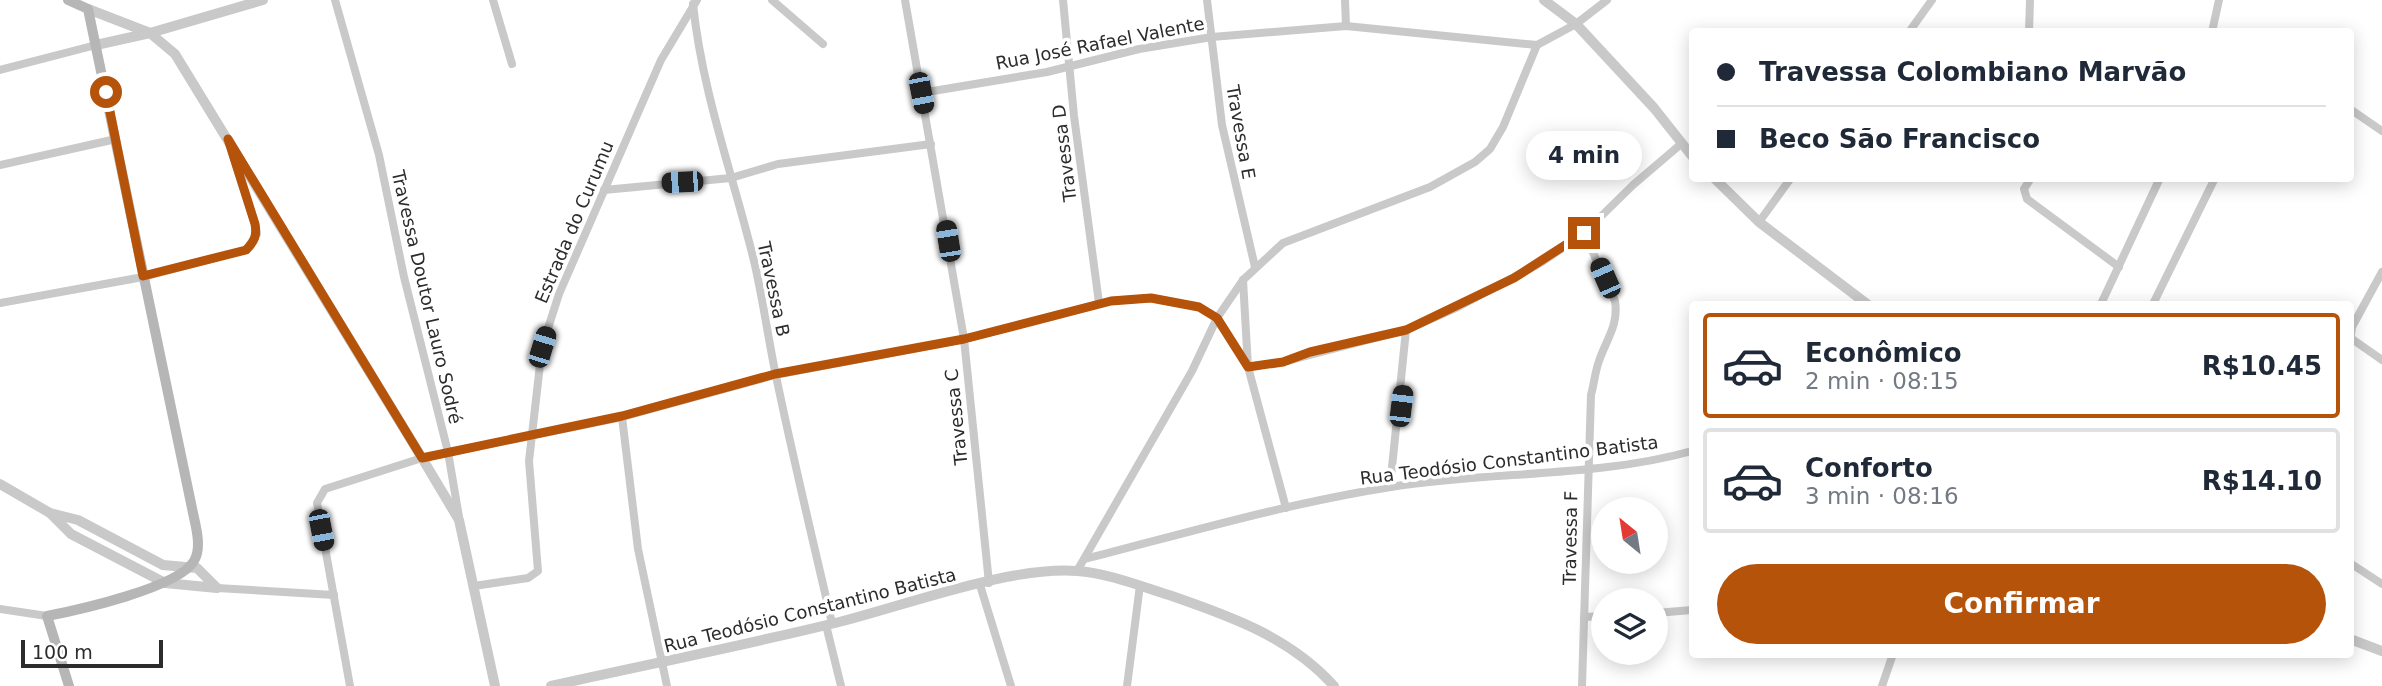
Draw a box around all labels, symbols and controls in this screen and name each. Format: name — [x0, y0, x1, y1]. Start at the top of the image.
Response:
street label: Rua José Rafael Valente — [994, 12, 1206, 74]
text: Travessa Colombiano Marvão — [1759, 57, 2186, 87]
car — [907, 70, 936, 116]
route start — [90, 76, 122, 108]
street label: Travessa E — [1222, 82, 1260, 181]
street label: Travessa D — [1048, 103, 1081, 204]
text: Beco São Francisco — [1759, 124, 2040, 154]
callout: 4 min — [1526, 132, 1642, 180]
street label: Estrada do Curumu — [530, 138, 618, 306]
text: 4 min — [1548, 142, 1620, 168]
street label: Travessa Doutor Lauro Sodré — [387, 167, 466, 426]
car — [661, 170, 704, 194]
route end — [1568, 217, 1600, 249]
car — [935, 219, 962, 263]
street label: Travessa B — [754, 239, 794, 338]
car — [1587, 255, 1624, 301]
car — [526, 324, 559, 370]
icon: car — [1721, 334, 1784, 397]
text: Econômico — [1805, 338, 1962, 368]
text: R$10.45 — [2202, 351, 2322, 381]
street label: Travessa C — [941, 368, 972, 467]
text: 2 min · 08:15 — [1805, 368, 1959, 394]
car — [1389, 384, 1414, 428]
street label: Rua Teodósio Constantino Batista — [1359, 431, 1659, 489]
icon: car — [1721, 449, 1784, 512]
text: Conforto — [1805, 453, 1933, 483]
text: R$14.10 — [2202, 466, 2322, 496]
text: 3 min · 08:16 — [1805, 483, 1959, 509]
street label: Travessa F — [1559, 491, 1581, 586]
north arrow — [1591, 497, 1668, 574]
map controls — [1591, 497, 1668, 665]
car — [307, 507, 336, 553]
street label: Rua Teodósio Constantino Batista — [662, 563, 958, 657]
button: Confirmar — [1717, 564, 2326, 644]
button: layers — [1591, 588, 1668, 665]
scale bar — [21, 637, 163, 669]
text: 100 m — [32, 641, 93, 663]

